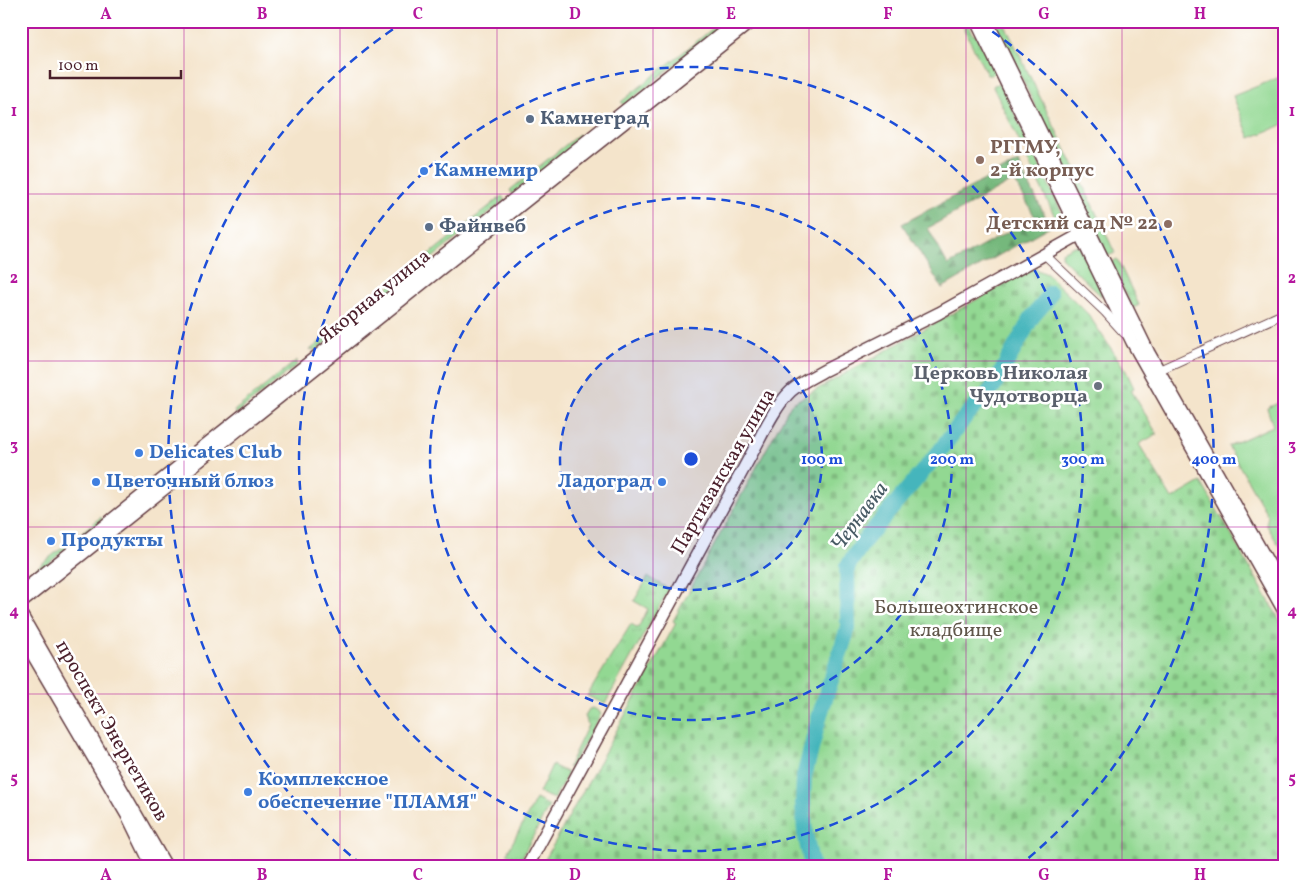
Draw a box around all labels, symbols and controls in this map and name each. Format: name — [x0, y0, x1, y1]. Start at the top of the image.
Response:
text: A — [100, 4, 112, 26]
text: B — [257, 4, 268, 26]
text: C — [413, 4, 423, 26]
text: D — [569, 4, 581, 26]
text: E — [726, 4, 736, 26]
text: F — [883, 4, 893, 26]
text: G — [1038, 4, 1050, 26]
text: H — [1194, 4, 1206, 26]
scale bar — [50, 48, 181, 80]
text: 100 m — [58, 56, 98, 77]
text: 1 — [11, 101, 17, 123]
text: 1 — [1289, 101, 1295, 123]
place label: Камнеград — [540, 105, 649, 133]
marker: Камнеград — [524, 113, 536, 125]
place label: РГГМУ, 2-й корпус — [990, 134, 1094, 185]
marker: РГГМУ, 2-й корпус — [974, 154, 986, 166]
place label: Камнемир — [434, 157, 538, 185]
marker: Камнемир — [418, 165, 430, 177]
place label: Детский сад № 22 — [986, 210, 1158, 238]
place label: Файнвеб — [439, 213, 526, 241]
marker: Детский сад № 22 — [1162, 218, 1174, 230]
marker: Файнвеб — [423, 221, 435, 233]
street label: Якорная улица — [313, 243, 437, 351]
text: 2 — [10, 268, 18, 290]
text: 2 — [1288, 268, 1296, 290]
place label: Церковь Николая Чудотворца — [913, 360, 1088, 411]
marker: Церковь Николая Чудотворца — [1092, 380, 1104, 392]
street label: Партизанская улица — [665, 384, 783, 560]
text: 3 — [10, 435, 18, 457]
text: 3 — [1288, 435, 1296, 457]
place label: Delicates Club — [149, 439, 282, 467]
marker: Delicates Club — [133, 447, 145, 459]
centre of rings — [682, 450, 700, 468]
text: 100 m — [801, 450, 844, 471]
text: 200 m — [930, 450, 974, 471]
text: 300 m — [1061, 450, 1105, 471]
text: 400 m — [1192, 450, 1237, 471]
place label: Цветочный блюз — [106, 468, 274, 496]
place label: Ладоград — [558, 468, 652, 496]
marker: Цветочный блюз — [90, 476, 102, 488]
marker: Ладоград — [656, 476, 668, 488]
water label: Чернавка — [824, 476, 896, 558]
place label: Продукты — [61, 527, 164, 555]
marker: Продукты — [45, 535, 57, 547]
park label: Большеохтинское кладбище — [874, 594, 1038, 645]
text: 4 — [9, 601, 19, 623]
text: 4 — [1287, 601, 1297, 623]
street label: проспект Энергетиков — [48, 635, 174, 827]
place label: Комплексное обеспечение "ПЛАМЯ" — [258, 766, 477, 817]
text: 5 — [10, 768, 18, 790]
text: 5 — [1288, 768, 1296, 790]
marker: Комплексное обеспечение "ПЛАМЯ" — [242, 786, 254, 798]
text: A — [100, 865, 112, 887]
text: B — [257, 865, 268, 887]
text: C — [413, 865, 423, 887]
text: D — [569, 865, 581, 887]
text: E — [726, 865, 736, 887]
text: F — [883, 865, 893, 887]
text: G — [1038, 865, 1050, 887]
text: H — [1194, 865, 1206, 887]

